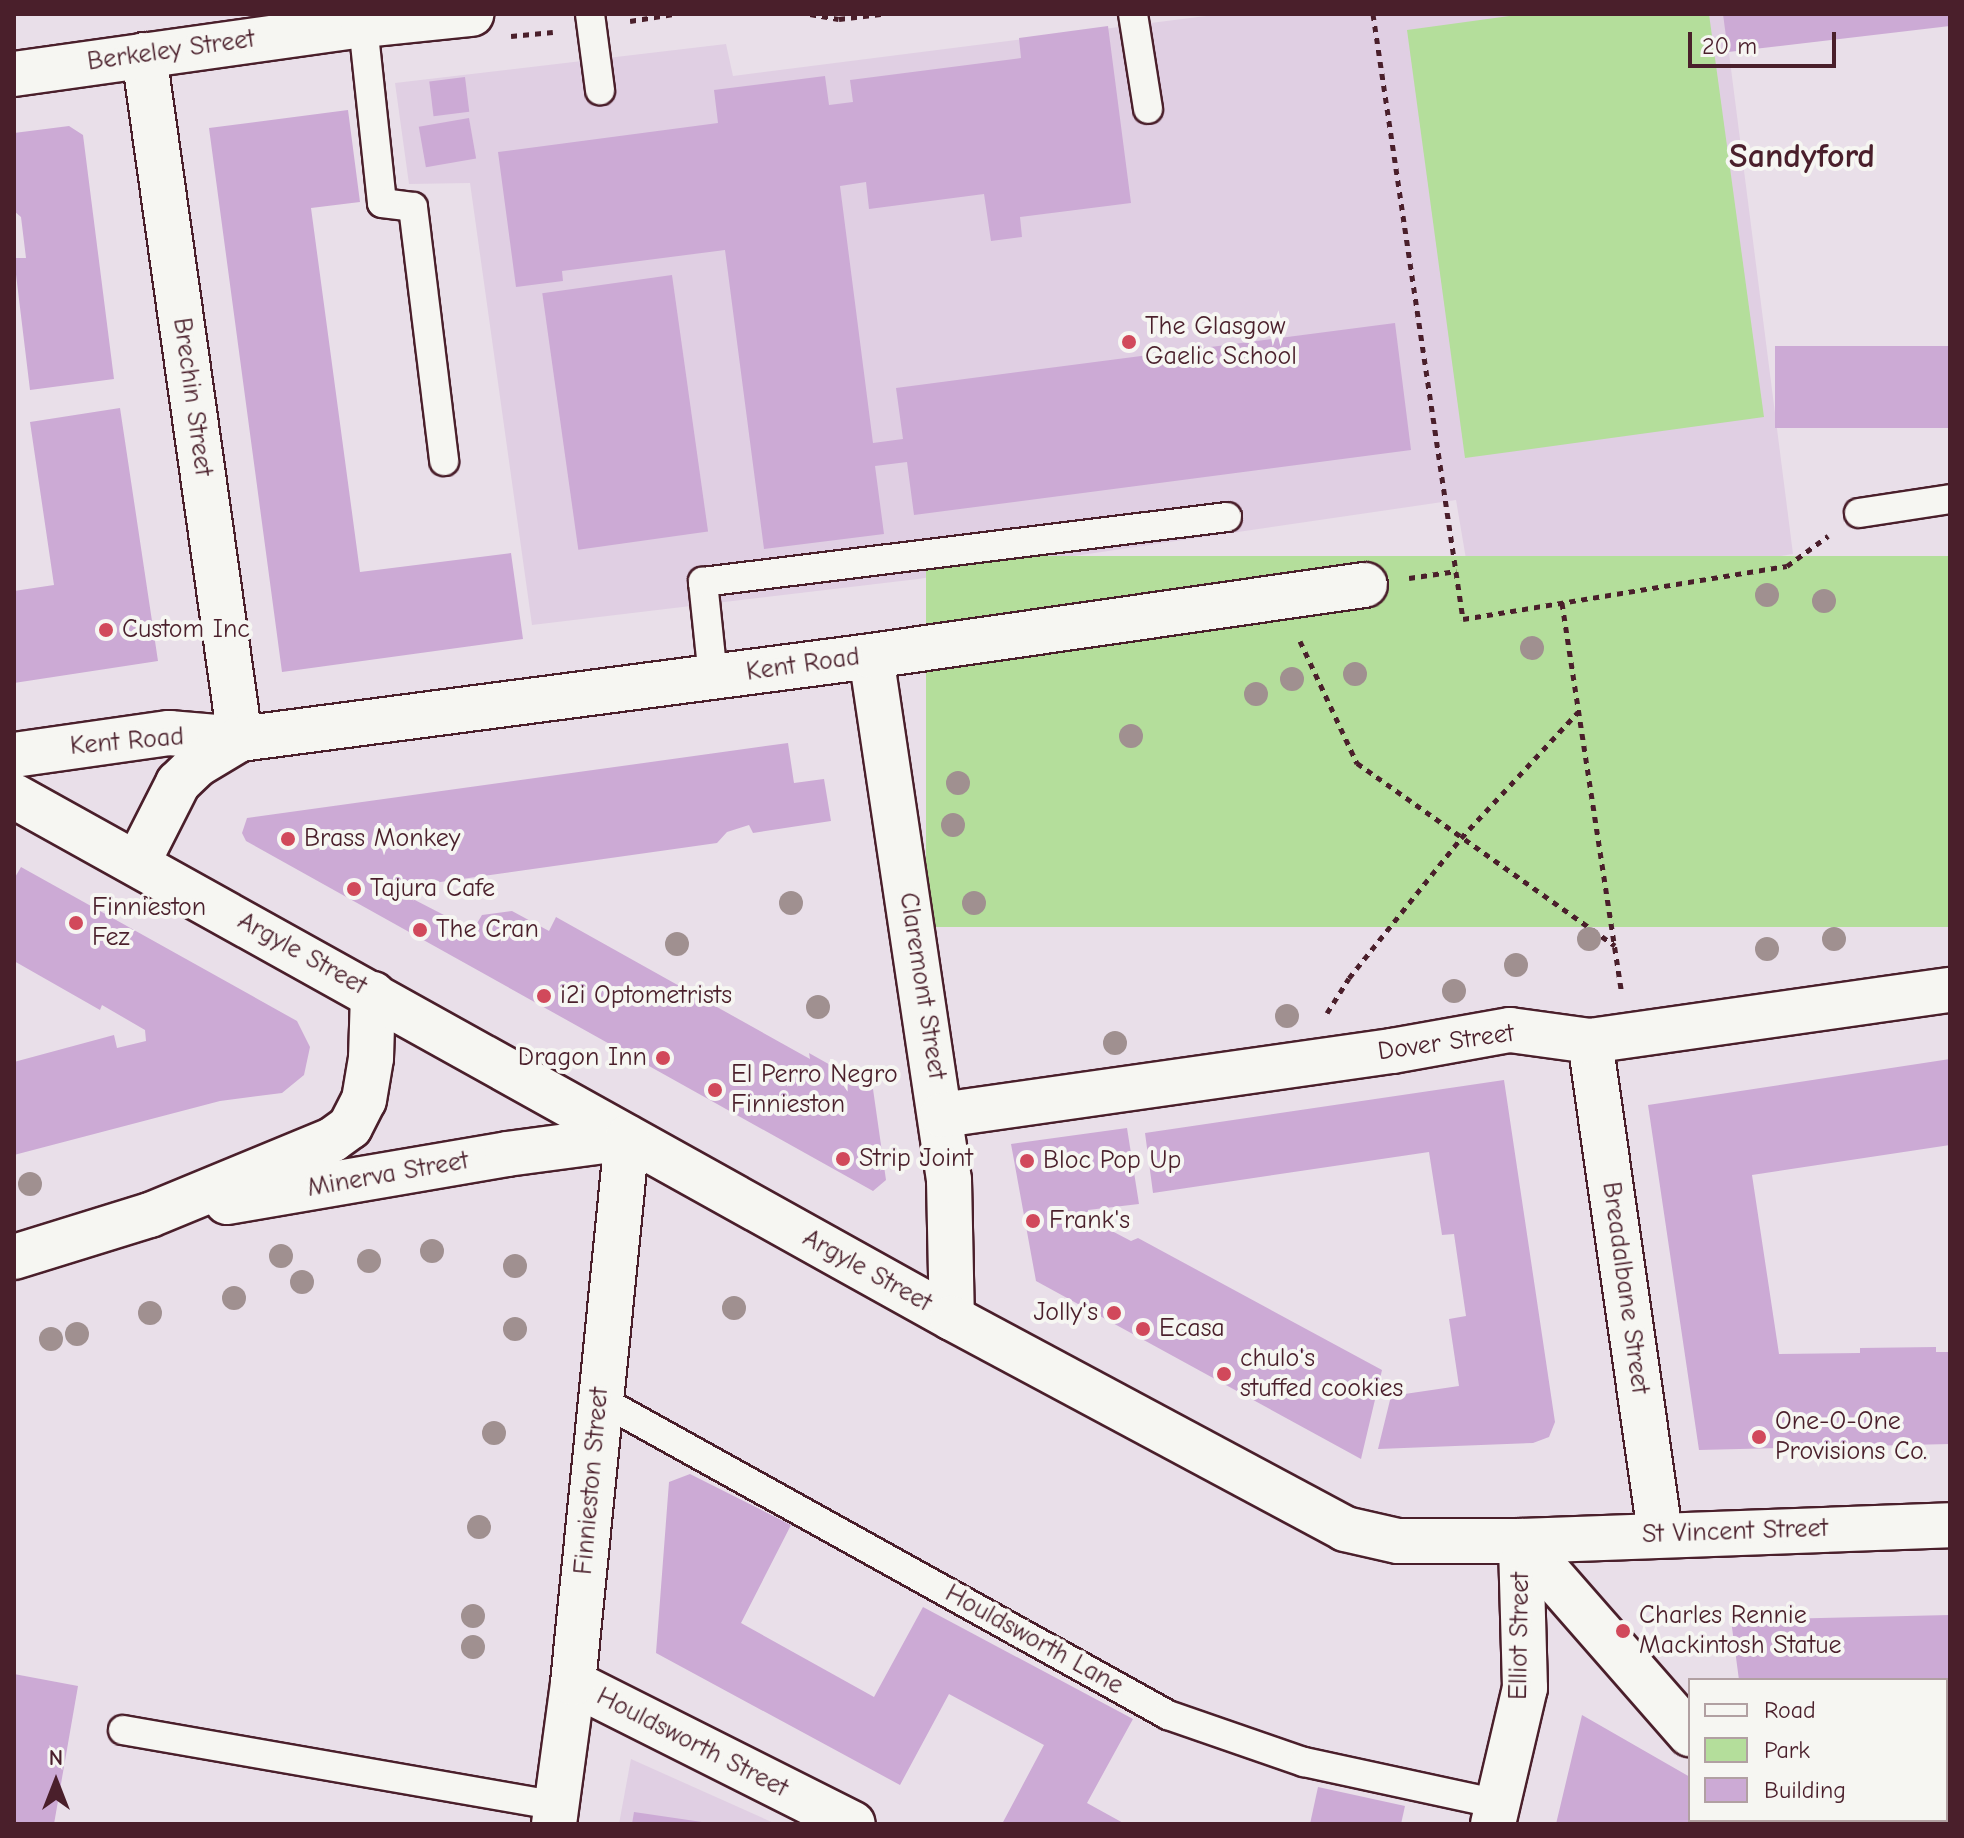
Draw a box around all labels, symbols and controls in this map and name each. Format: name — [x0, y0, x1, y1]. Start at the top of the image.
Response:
scale bar — [1692, 16, 1840, 66]
street label: Berkeley Street — [85, 24, 257, 78]
text: 20 m — [1702, 32, 1757, 60]
district label: Sandyford — [1729, 137, 1875, 177]
place label: The Glasgow Gaelic School — [1145, 311, 1297, 372]
street label: Brechin Street — [165, 316, 219, 478]
marker: The Glasgow Gaelic School — [1120, 333, 1138, 351]
place label: Custom Inc — [122, 614, 250, 646]
marker: Custom Inc — [97, 621, 115, 639]
street label: Kent Road — [744, 642, 862, 688]
street label: Kent Road — [69, 721, 185, 763]
place label: Brass Monkey — [304, 823, 460, 855]
marker: Brass Monkey — [279, 830, 297, 848]
place label: Tajura Cafe — [370, 873, 495, 905]
marker: Tajura Cafe — [345, 880, 363, 898]
street label: Claremont Street — [892, 890, 952, 1082]
place label: Finnieston Fez — [92, 892, 206, 954]
street label: Argyle Street — [232, 906, 372, 1002]
marker: Finnieston Fez — [67, 914, 85, 932]
place label: The Cran — [436, 914, 539, 946]
marker: The Cran — [411, 921, 429, 939]
place label: i2i Optometrists — [560, 980, 732, 1012]
marker: i2i Optometrists — [535, 987, 553, 1005]
street label: Dover Street — [1376, 1018, 1516, 1068]
place label: Dragon Inn — [518, 1042, 647, 1074]
marker: Dragon Inn — [654, 1049, 672, 1067]
place label: El Perro Negro Finnieston — [731, 1059, 898, 1120]
marker: El Perro Negro Finnieston — [706, 1081, 724, 1099]
place label: Strip Joint — [859, 1143, 973, 1175]
street label: Minerva Street — [305, 1145, 471, 1205]
place label: Bloc Pop Up — [1043, 1145, 1181, 1177]
marker: Strip Joint — [834, 1150, 852, 1168]
marker: Bloc Pop Up — [1018, 1152, 1036, 1170]
street label: Breadalbane Street — [1595, 1180, 1655, 1396]
place label: Frank's — [1049, 1205, 1130, 1237]
marker: Frank's — [1024, 1212, 1042, 1230]
street label: Argyle Street — [797, 1223, 937, 1319]
place label: Jolly's — [1033, 1297, 1098, 1329]
marker: Jolly's — [1105, 1304, 1123, 1322]
place label: Ecasa — [1159, 1313, 1225, 1345]
marker: Ecasa — [1134, 1320, 1152, 1338]
place label: chulo's stuffed cookies — [1240, 1343, 1403, 1404]
marker: chulo's stuffed cookies — [1215, 1365, 1233, 1383]
street label: Finnieston Street — [568, 1386, 616, 1576]
place label: One-O-One Provisions Co. — [1775, 1406, 1927, 1468]
marker: One-O-One Provisions Co. — [1750, 1428, 1768, 1446]
street label: St Vincent Street — [1642, 1513, 1828, 1551]
street label: Elliot Street — [1503, 1572, 1537, 1700]
street label: Houldsworth Lane — [940, 1578, 1128, 1702]
place label: Charles Rennie Mackintosh Statue — [1639, 1600, 1841, 1662]
marker: Charles Rennie Mackintosh Statue — [1614, 1622, 1632, 1640]
legend — [1688, 1678, 1948, 1822]
street label: Houldsworth Street — [591, 1681, 793, 1805]
text: Road — [1764, 1696, 1816, 1724]
text: Park — [1764, 1736, 1810, 1764]
north arrow — [16, 1742, 96, 1822]
text: N — [49, 1745, 63, 1771]
text: Building — [1764, 1776, 1846, 1804]

